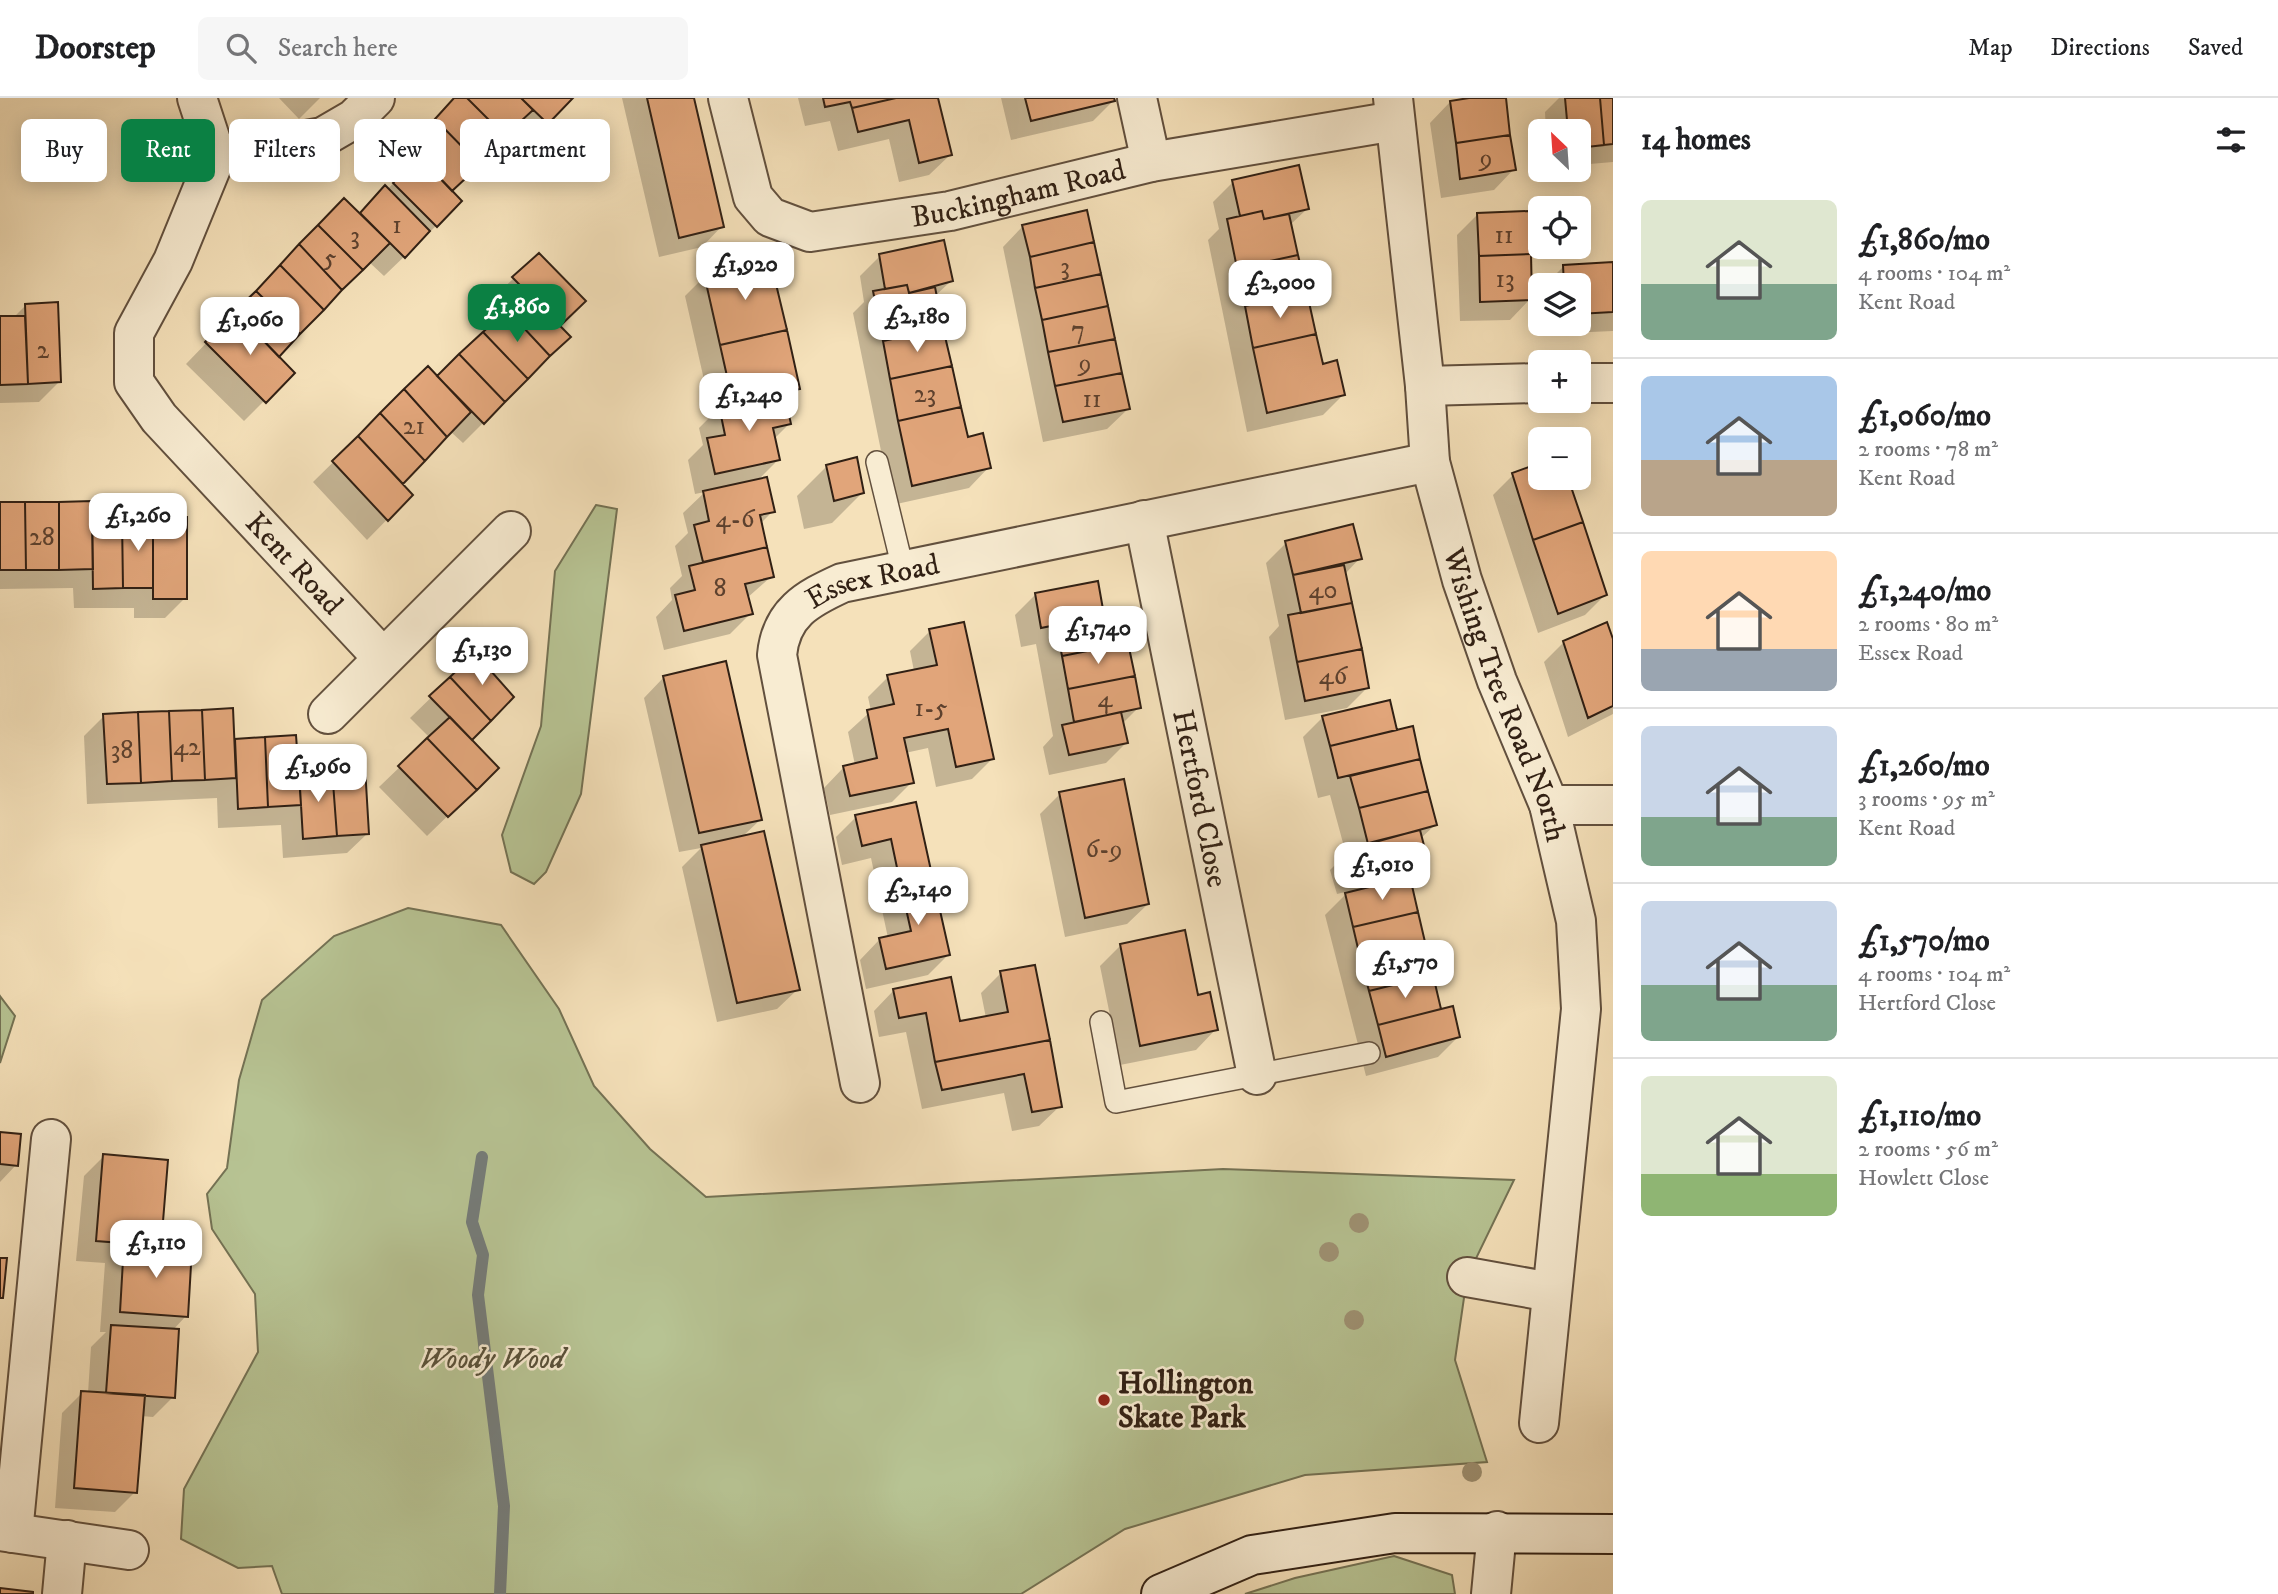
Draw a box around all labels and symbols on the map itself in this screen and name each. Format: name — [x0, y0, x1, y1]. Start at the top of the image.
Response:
north arrow — [1528, 119, 1591, 182]
house number: 9 — [1478, 142, 1492, 175]
street label: Buckingham Road — [909, 152, 1129, 237]
house number: 1 — [392, 209, 402, 242]
house number: 11 — [1494, 219, 1514, 252]
house number: 3 — [350, 220, 360, 253]
house number: 5 — [324, 242, 337, 275]
pin: £1,920 — [688, 242, 802, 302]
house number: 3 — [1060, 251, 1070, 284]
pin: £2,000 — [1223, 260, 1337, 320]
house number: 13 — [1495, 263, 1515, 296]
pin: £1,860 — [460, 285, 574, 344]
pin: £2,180 — [860, 294, 974, 354]
pin: £1,060 — [193, 298, 307, 357]
house number: 7 — [1071, 314, 1085, 347]
house number: 2 — [37, 334, 50, 367]
house number: 9 — [1077, 347, 1091, 380]
pin: £1,240 — [692, 374, 806, 433]
house number: 23 — [914, 378, 936, 411]
house number: 11 — [1082, 383, 1102, 416]
house number: 21 — [403, 410, 425, 443]
pin: £1,260 — [81, 494, 195, 553]
house number: 4-6 — [715, 503, 756, 536]
street label: Kent Road — [237, 505, 350, 623]
house number: 28 — [29, 521, 55, 554]
street label: Wishing Tree Road North — [1434, 543, 1574, 846]
street label: Essex Road — [799, 546, 943, 618]
house number: 8 — [713, 572, 727, 605]
house number: 40 — [1309, 574, 1337, 607]
pin: £1,740 — [1041, 606, 1155, 666]
pin: £1,130 — [425, 628, 539, 687]
house number: 46 — [1319, 660, 1349, 693]
house number: 4 — [1098, 683, 1114, 716]
house number: 1-5 — [914, 692, 948, 725]
street label: Hertford Close — [1163, 707, 1235, 891]
house number: 42 — [173, 731, 201, 764]
house number: 38 — [111, 734, 133, 767]
pin: £1,960 — [261, 744, 375, 804]
house number: 6-9 — [1085, 833, 1123, 866]
pin: £1,010 — [1325, 842, 1439, 902]
pin: £2,140 — [861, 868, 975, 927]
pin: £1,570 — [1348, 940, 1462, 1000]
pin: £1,110 — [99, 1220, 213, 1280]
park label: Woody Wood — [419, 1341, 569, 1378]
place label: Hollington Skate Park — [1118, 1366, 1253, 1437]
marker: Hollington Skate Park — [1096, 1392, 1112, 1408]

